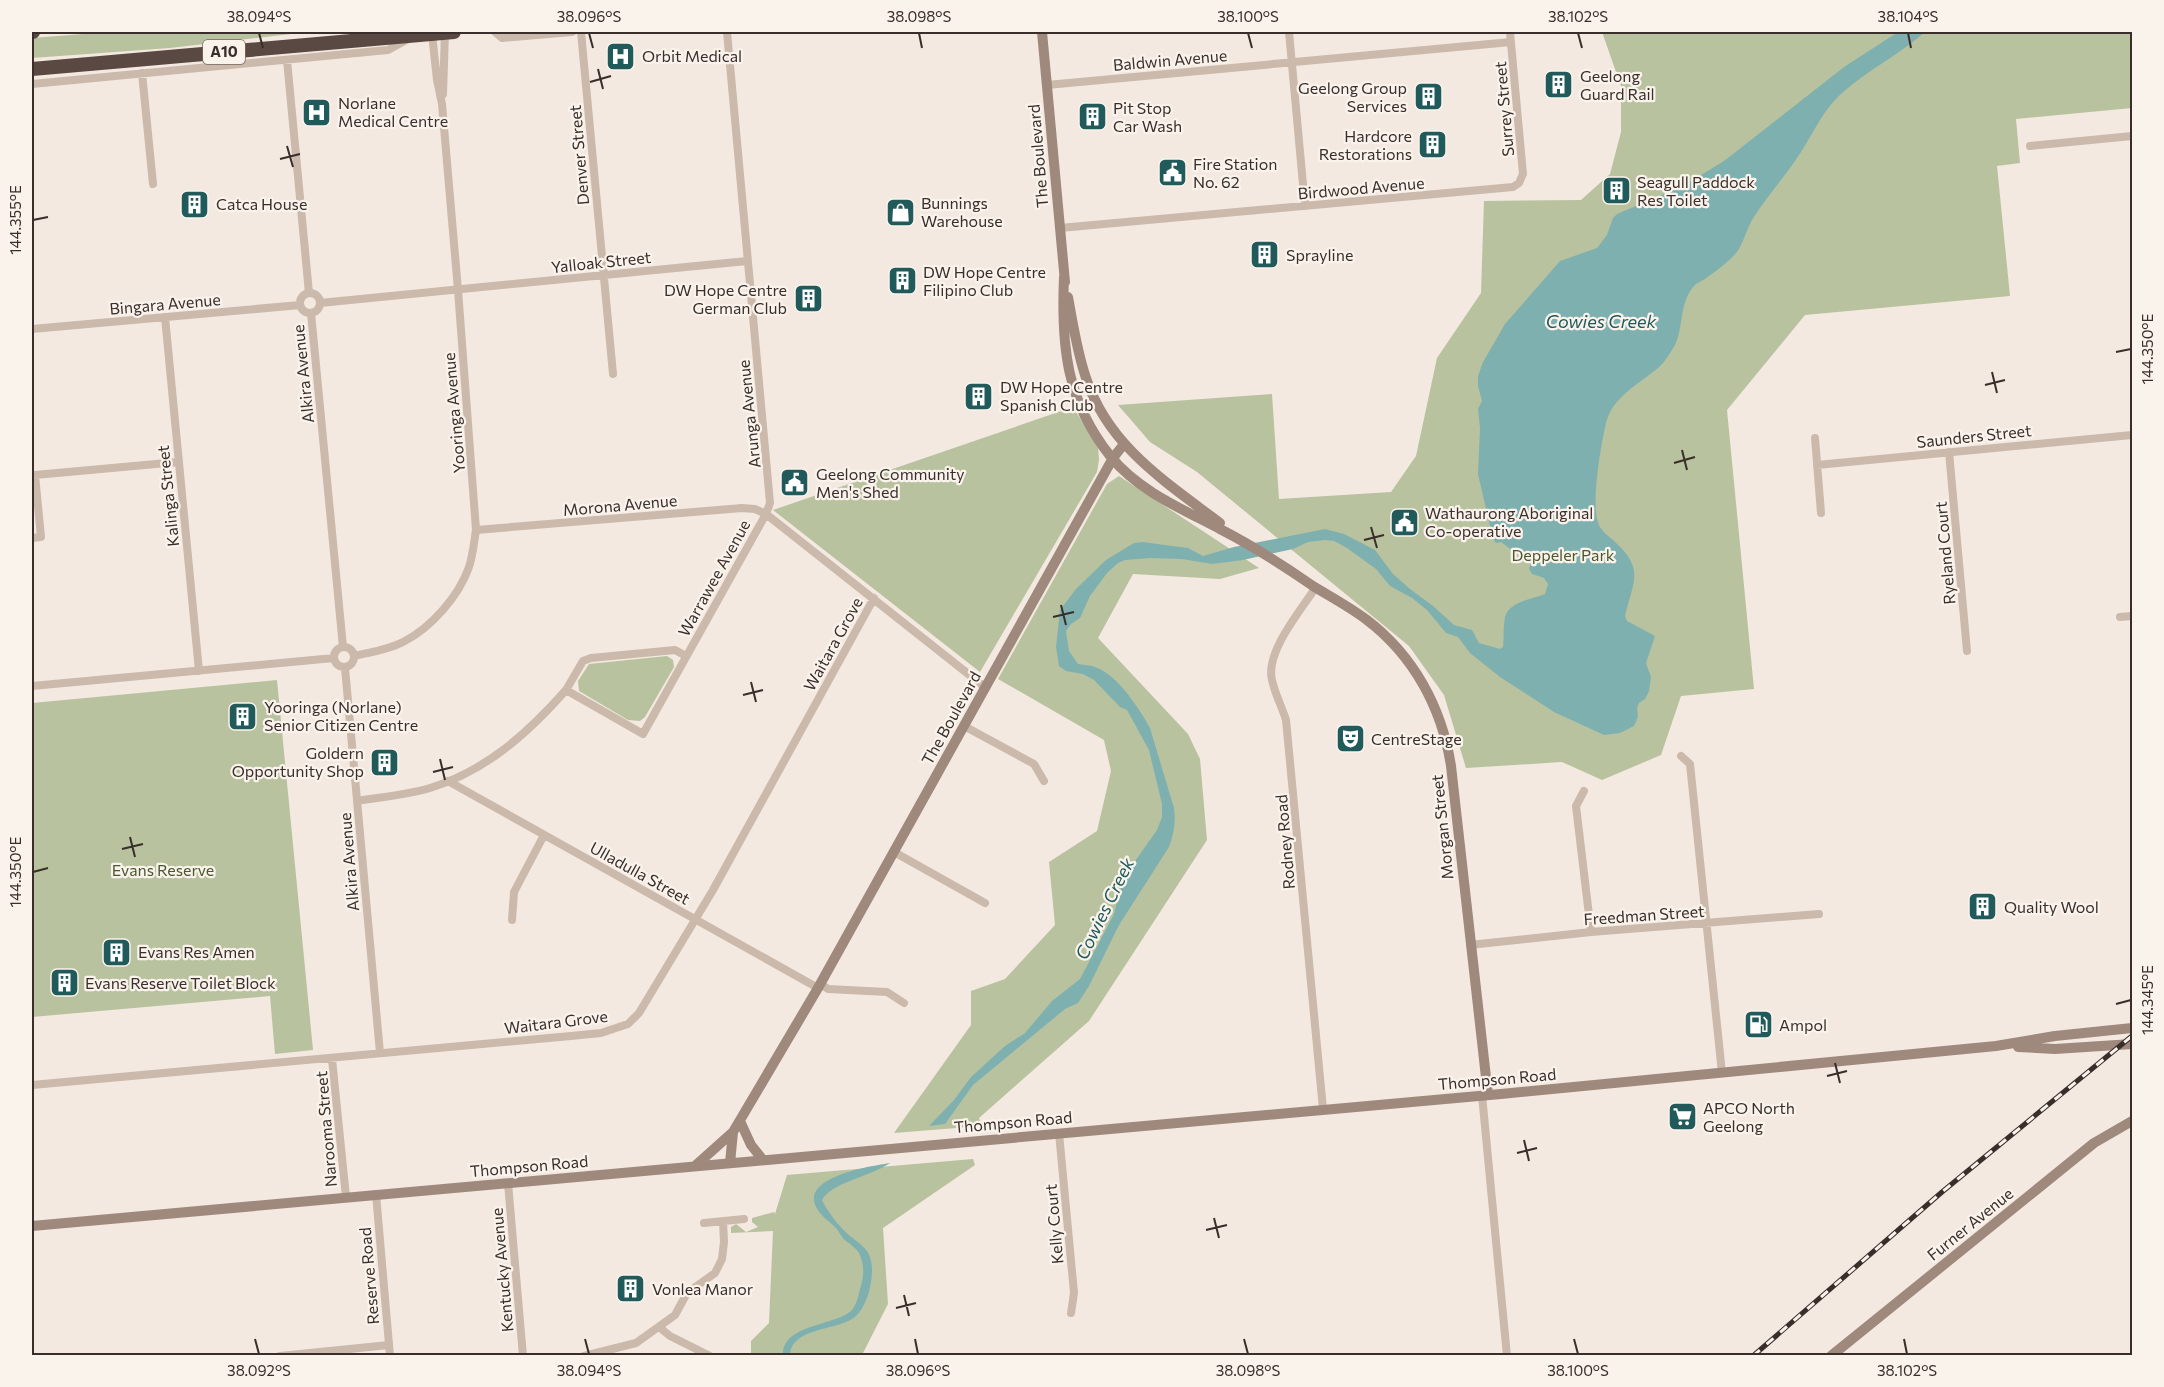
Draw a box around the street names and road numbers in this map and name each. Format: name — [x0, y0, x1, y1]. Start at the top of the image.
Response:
road number: A10 — [203, 40, 245, 64]
street label: Baldwin Avenue — [1112, 45, 1228, 74]
street label: Surrey Street — [1490, 60, 1517, 158]
street label: The Boulevard — [1024, 103, 1051, 209]
street label: Denver Street — [565, 104, 592, 206]
street label: Birdwood Avenue — [1297, 172, 1425, 203]
street label: Yalloak Street — [550, 247, 652, 276]
street label: Bingara Avenue — [109, 289, 221, 318]
street label: Alkira Avenue — [288, 324, 317, 424]
street label: Yooringa Avenue — [439, 352, 468, 474]
street label: Arunga Avenue — [733, 359, 764, 469]
street label: Saunders Street — [1916, 420, 2033, 451]
street label: Kalinga Street — [153, 444, 182, 548]
street label: Morona Avenue — [562, 490, 678, 519]
street label: Ryeland Court — [1930, 500, 1958, 605]
street label: Warrawee Avenue — [674, 516, 753, 639]
street label: Waitara Grove — [799, 594, 866, 694]
street label: The Boulevard — [917, 668, 984, 768]
street label: Morgan Street — [1426, 773, 1456, 881]
street label: Rodney Road — [1271, 794, 1298, 890]
street label: Alkira Avenue — [335, 812, 362, 912]
street label: Ulladulla Street — [587, 837, 694, 908]
street label: Freedman Street — [1583, 901, 1705, 928]
street label: Waitara Grove — [503, 1006, 609, 1037]
street label: Thompson Road — [1437, 1064, 1557, 1093]
street label: Narooma Street — [311, 1070, 340, 1188]
street label: Thompson Road — [953, 1107, 1073, 1136]
street label: Thompson Road — [469, 1151, 589, 1180]
street label: Kelly Court — [1040, 1183, 1066, 1265]
street label: Furner Avenue — [1923, 1183, 2016, 1264]
street label: Kentucky Avenue — [487, 1207, 516, 1333]
street label: Reserve Road — [355, 1227, 382, 1325]

